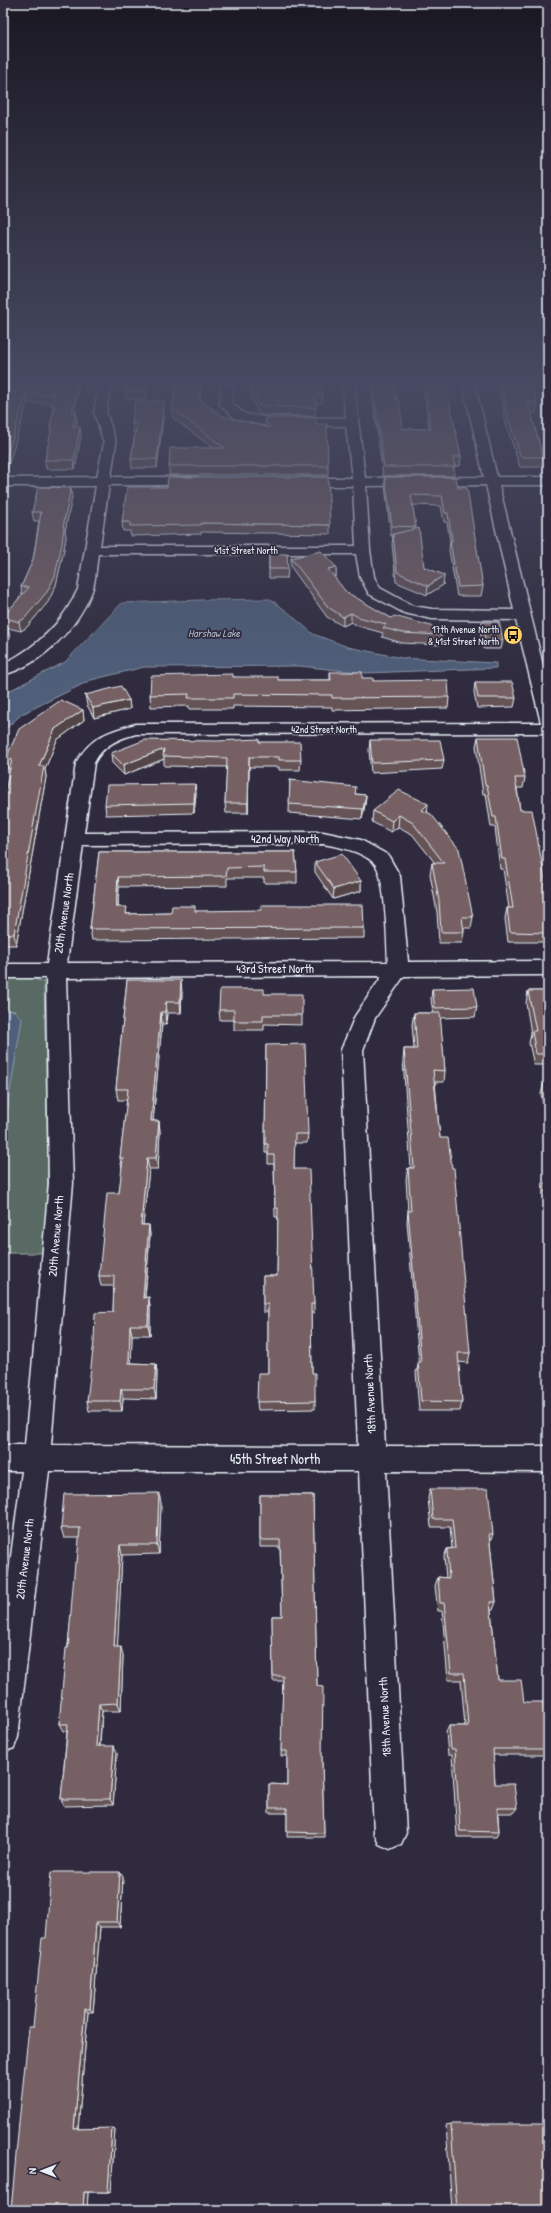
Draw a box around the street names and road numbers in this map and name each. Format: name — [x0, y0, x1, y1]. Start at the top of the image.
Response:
street label: 41st Street North — [214, 544, 278, 557]
street label: 42nd Street North — [291, 723, 357, 736]
street label: 42nd Way North — [251, 830, 319, 847]
street label: 20th Avenue North — [49, 872, 78, 954]
street label: 43rd Street North — [236, 960, 314, 977]
street label: 20th Avenue North — [43, 1195, 68, 1277]
street label: 18th Avenue North — [359, 1354, 380, 1434]
street label: 45th Street North — [230, 1449, 320, 1468]
street label: 20th Avenue North — [11, 1518, 38, 1600]
street label: 18th Avenue North — [374, 1677, 395, 1757]

